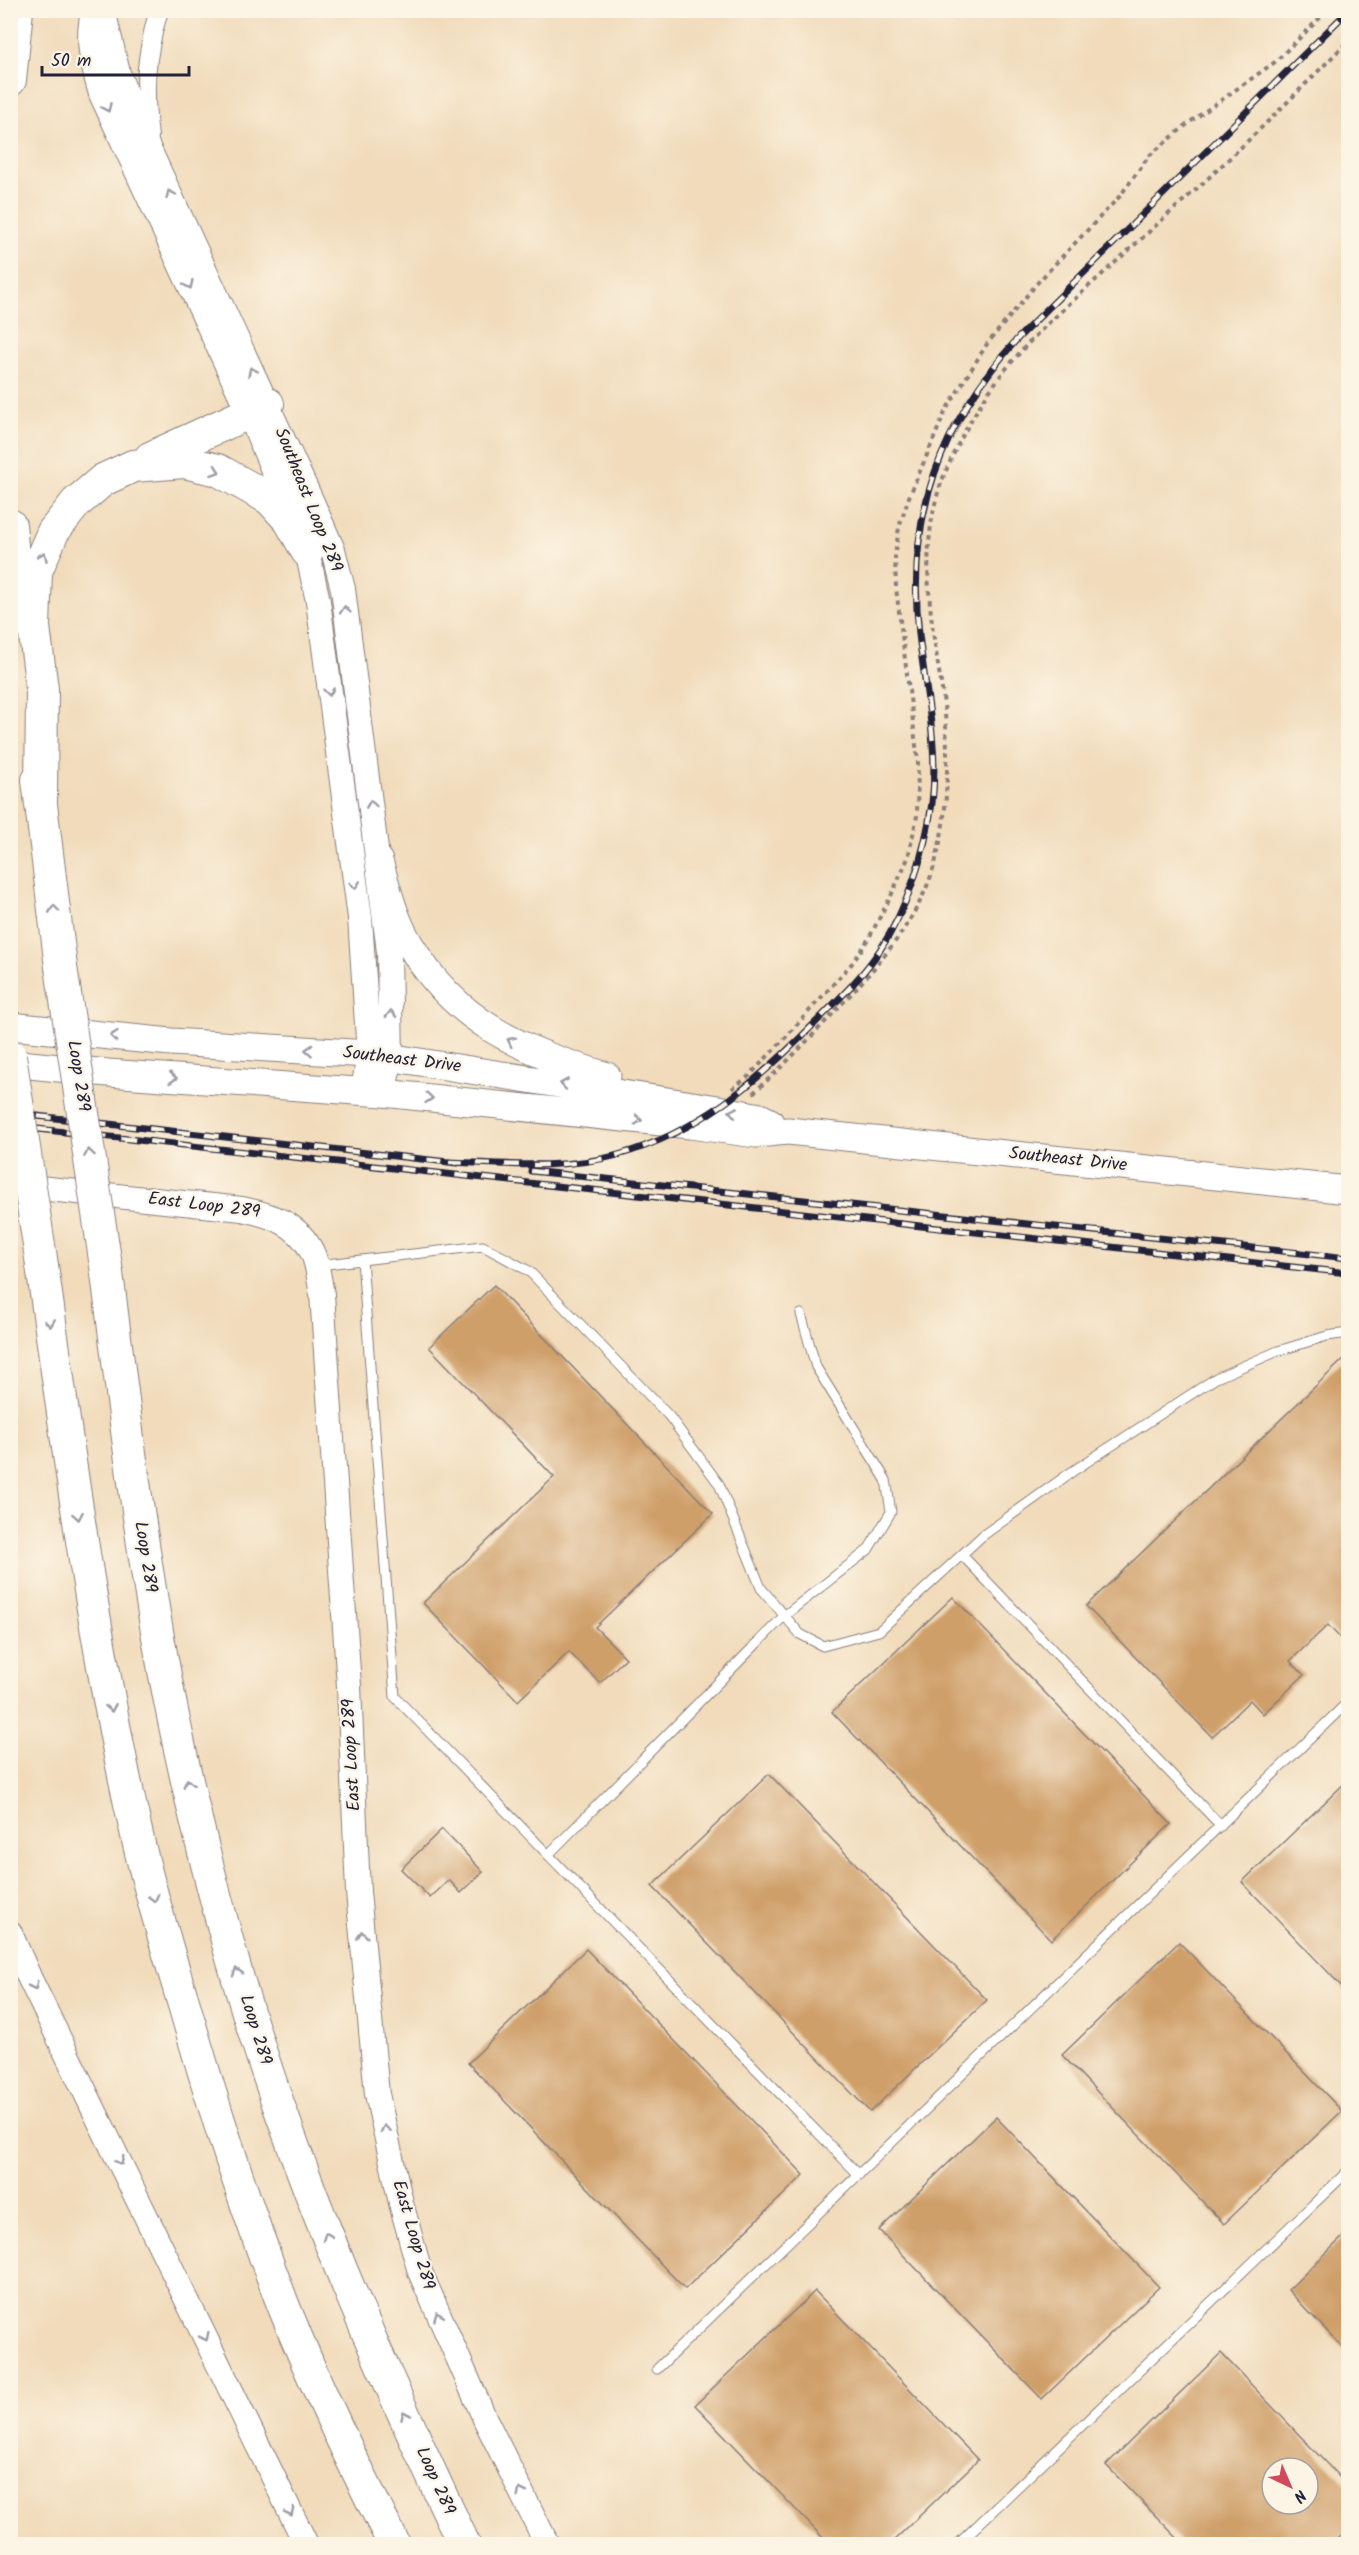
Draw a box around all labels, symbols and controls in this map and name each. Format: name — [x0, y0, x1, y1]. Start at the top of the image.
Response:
scale bar — [42, 39, 189, 77]
text: 50 m — [51, 47, 91, 76]
one-way arrow — [100, 102, 112, 113]
one-way arrow — [166, 190, 178, 201]
one-way arrow — [181, 278, 193, 289]
one-way arrow — [247, 367, 259, 378]
street label: Southeast Loop 289 — [266, 423, 350, 577]
one-way arrow — [211, 463, 221, 476]
one-way arrow — [35, 551, 47, 562]
one-way arrow — [339, 606, 352, 615]
one-way arrow — [322, 687, 335, 696]
one-way arrow — [365, 799, 377, 808]
one-way arrow — [349, 880, 361, 890]
one-way arrow — [49, 904, 61, 913]
one-way arrow — [384, 1010, 397, 1019]
one-way arrow — [110, 1030, 119, 1043]
one-way arrow — [507, 1037, 518, 1048]
street label: Loop 289 — [58, 1038, 98, 1114]
street label: Southeast Drive — [341, 1038, 463, 1082]
one-way arrow — [304, 1044, 313, 1057]
one-way arrow — [169, 1071, 178, 1084]
one-way arrow — [560, 1078, 569, 1090]
one-way arrow — [425, 1091, 434, 1104]
one-way arrow — [728, 1106, 738, 1119]
one-way arrow — [633, 1113, 642, 1126]
street label: Southeast Drive — [1007, 1139, 1129, 1181]
one-way arrow — [84, 1148, 96, 1157]
street label: East Loop 289 — [146, 1185, 262, 1227]
one-way arrow — [44, 1318, 56, 1327]
one-way arrow — [71, 1510, 84, 1520]
street label: Loop 289 — [125, 1519, 165, 1595]
street label: East Loop 289 — [335, 1698, 369, 1812]
one-way arrow — [105, 1703, 117, 1712]
one-way arrow — [183, 1779, 196, 1789]
one-way arrow — [147, 1892, 159, 1903]
one-way arrow — [356, 1931, 369, 1940]
one-way arrow — [232, 1967, 244, 1978]
one-way arrow — [27, 1980, 39, 1991]
street label: Loop 289 — [231, 1991, 279, 2069]
one-way arrow — [379, 2124, 392, 2134]
one-way arrow — [112, 2155, 124, 2166]
street label: East Loop 289 — [384, 2177, 443, 2293]
one-way arrow — [322, 2231, 334, 2242]
one-way arrow — [433, 2311, 445, 2322]
one-way arrow — [197, 2330, 209, 2341]
one-way arrow — [400, 2410, 412, 2421]
street label: Loop 289 — [407, 2442, 463, 2520]
north arrow — [1260, 2456, 1320, 2516]
text: N — [1287, 2483, 1312, 2508]
one-way arrow — [517, 2488, 528, 2499]
one-way arrow — [283, 2506, 295, 2517]

